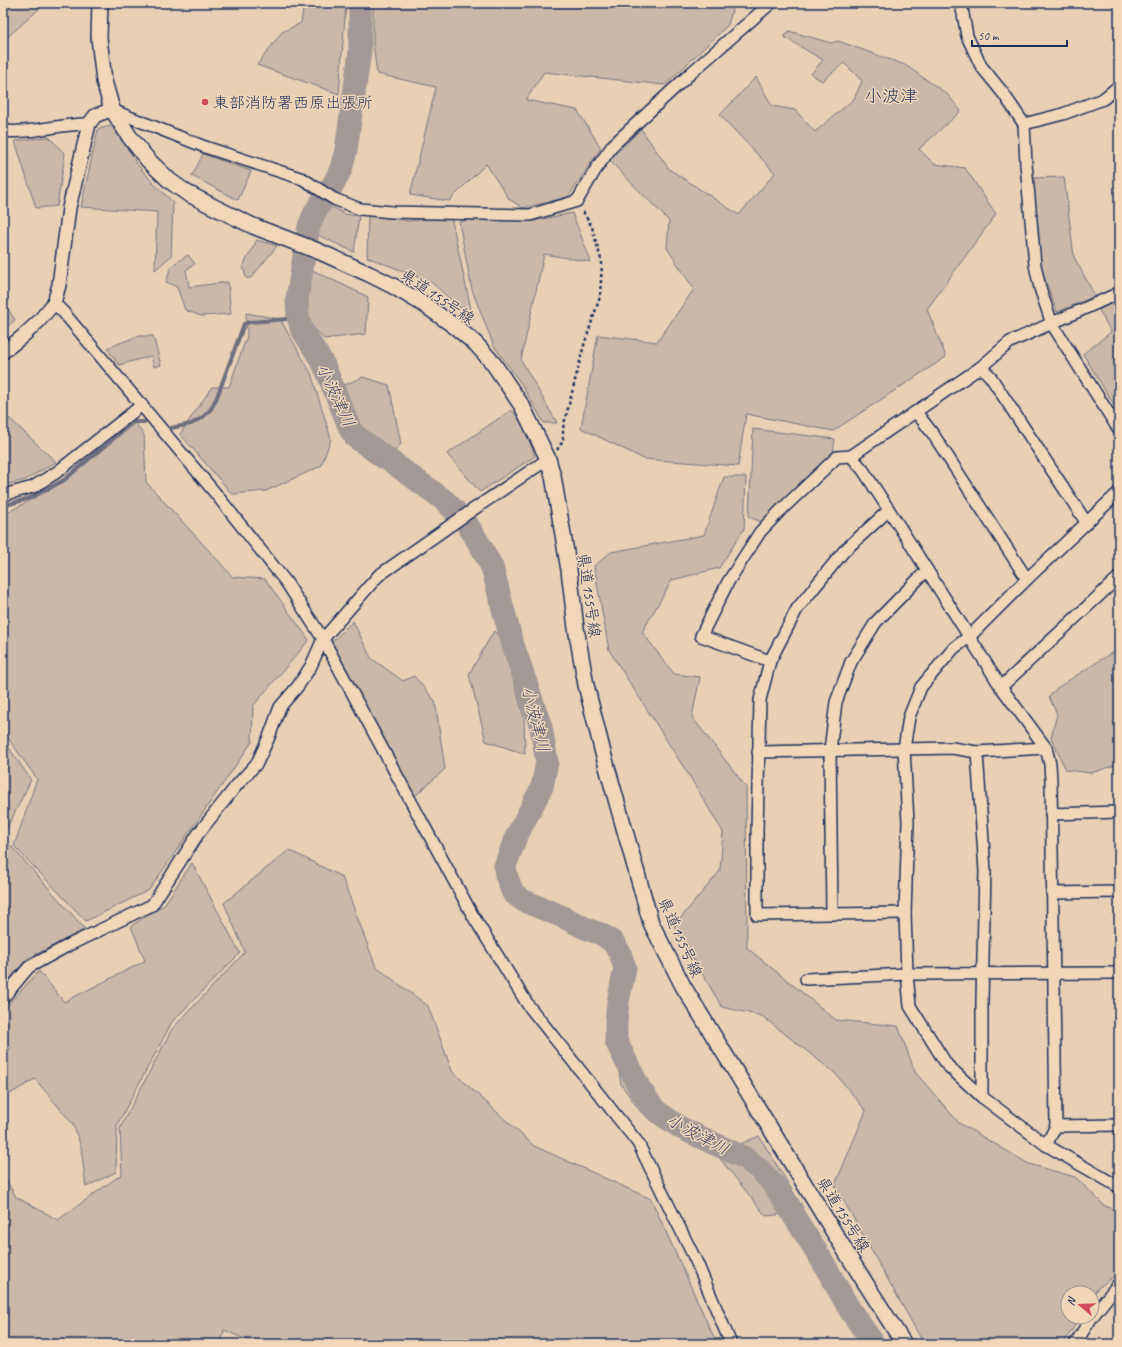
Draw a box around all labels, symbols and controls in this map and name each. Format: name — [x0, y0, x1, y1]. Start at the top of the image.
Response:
scale bar — [972, 22, 1067, 48]
text: 50 m — [978, 28, 1000, 44]
district label: 小波津 — [864, 85, 918, 107]
place label: 東部消防署西原出張所 — [213, 93, 373, 113]
marker: 東部消防署西原出張所 — [200, 97, 210, 107]
street label: 県道155号線 — [396, 265, 479, 329]
water label: 小波津川 — [312, 360, 359, 430]
street label: 県道155号線 — [573, 551, 605, 639]
water label: 小波津川 — [517, 684, 554, 755]
street label: 県道155号線 — [654, 894, 707, 981]
water label: 小波津川 — [663, 1109, 733, 1160]
street label: 県道155号線 — [812, 1173, 874, 1256]
north arrow — [1060, 1285, 1100, 1325]
text: N — [1063, 1294, 1079, 1307]

